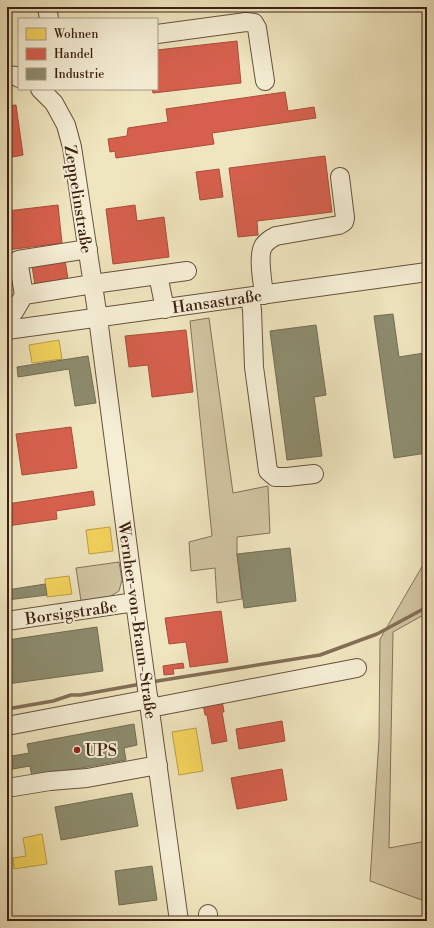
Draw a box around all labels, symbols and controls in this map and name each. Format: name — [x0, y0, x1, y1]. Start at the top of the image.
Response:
legend — [18, 18, 158, 90]
text: Wohnen — [53, 27, 98, 42]
text: Handel — [54, 47, 94, 62]
text: Industrie — [54, 67, 104, 82]
street label: Zeppelinstraße — [60, 144, 96, 255]
street label: Hansastraße — [171, 286, 263, 318]
street label: Wernher-von-Braun-Straße — [113, 519, 161, 720]
street label: Borsigstraße — [23, 597, 118, 629]
place label: UPS — [85, 741, 117, 761]
marker: UPS — [72, 745, 82, 755]

